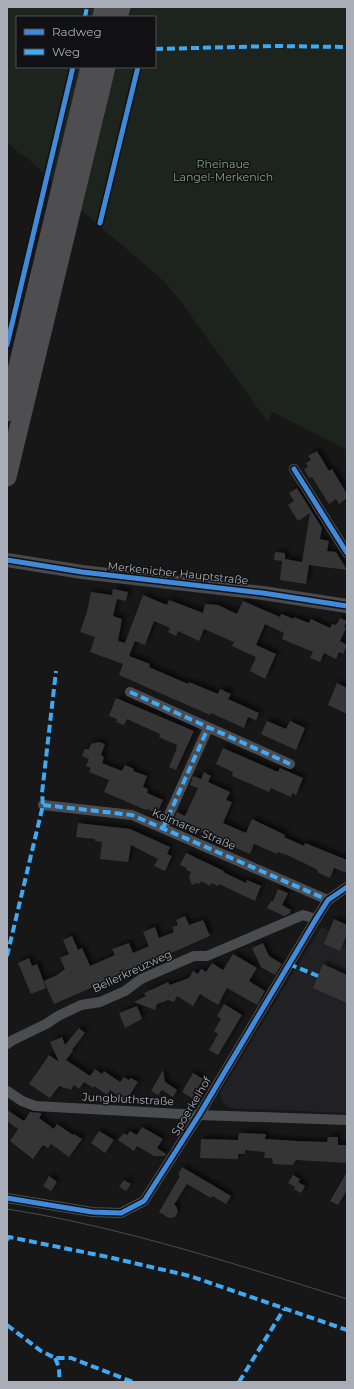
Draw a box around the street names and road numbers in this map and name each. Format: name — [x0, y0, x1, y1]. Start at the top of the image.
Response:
street label: Merkenicher Hauptstraße — [107, 559, 249, 587]
street label: Kolmarer Straße — [150, 805, 238, 853]
street label: Bellerkreuzweg — [90, 947, 174, 995]
street label: Spoerkelhof — [168, 1073, 215, 1138]
street label: Jungbluthstraße — [81, 1090, 175, 1108]

